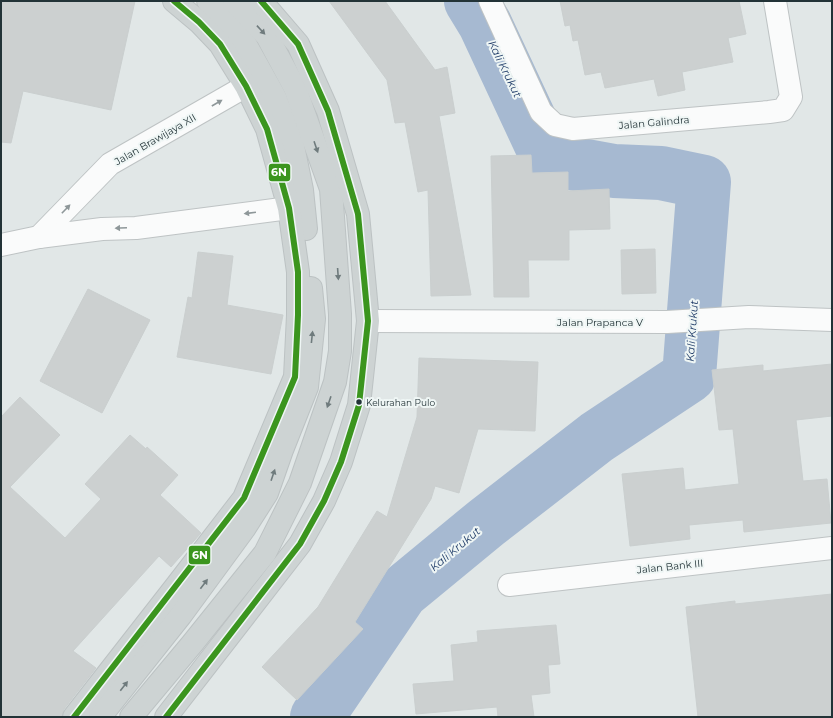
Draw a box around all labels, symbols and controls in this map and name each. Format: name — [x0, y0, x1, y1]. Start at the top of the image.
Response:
one-way arrow — [256, 25, 265, 34]
water label: Kali Krukut — [485, 38, 525, 100]
one-way arrow — [211, 99, 223, 106]
street label: Jalan Brawijaya XII — [111, 111, 198, 169]
street label: Jalan Galindra — [617, 113, 690, 132]
one-way arrow — [313, 141, 319, 153]
line badge: 6N — [268, 163, 291, 182]
text: 6N — [271, 165, 287, 179]
one-way arrow — [61, 204, 71, 214]
one-way arrow — [244, 210, 256, 216]
one-way arrow — [114, 225, 127, 231]
one-way arrow — [334, 268, 341, 280]
water label: Kali Krukut — [683, 299, 701, 362]
street label: Jalan Prapanca V — [556, 316, 643, 329]
one-way arrow — [308, 331, 315, 343]
one-way arrow — [325, 397, 331, 409]
marker: Kelurahan Pulo — [354, 397, 364, 407]
place label: Kelurahan Pulo — [366, 397, 435, 408]
one-way arrow — [271, 468, 277, 480]
water label: Kali Krukut — [427, 523, 484, 574]
line badge: 6N — [188, 545, 211, 565]
text: 6N — [192, 548, 208, 562]
street label: Jalan Bank III — [635, 557, 704, 577]
one-way arrow — [200, 578, 208, 589]
one-way arrow — [120, 681, 128, 692]

